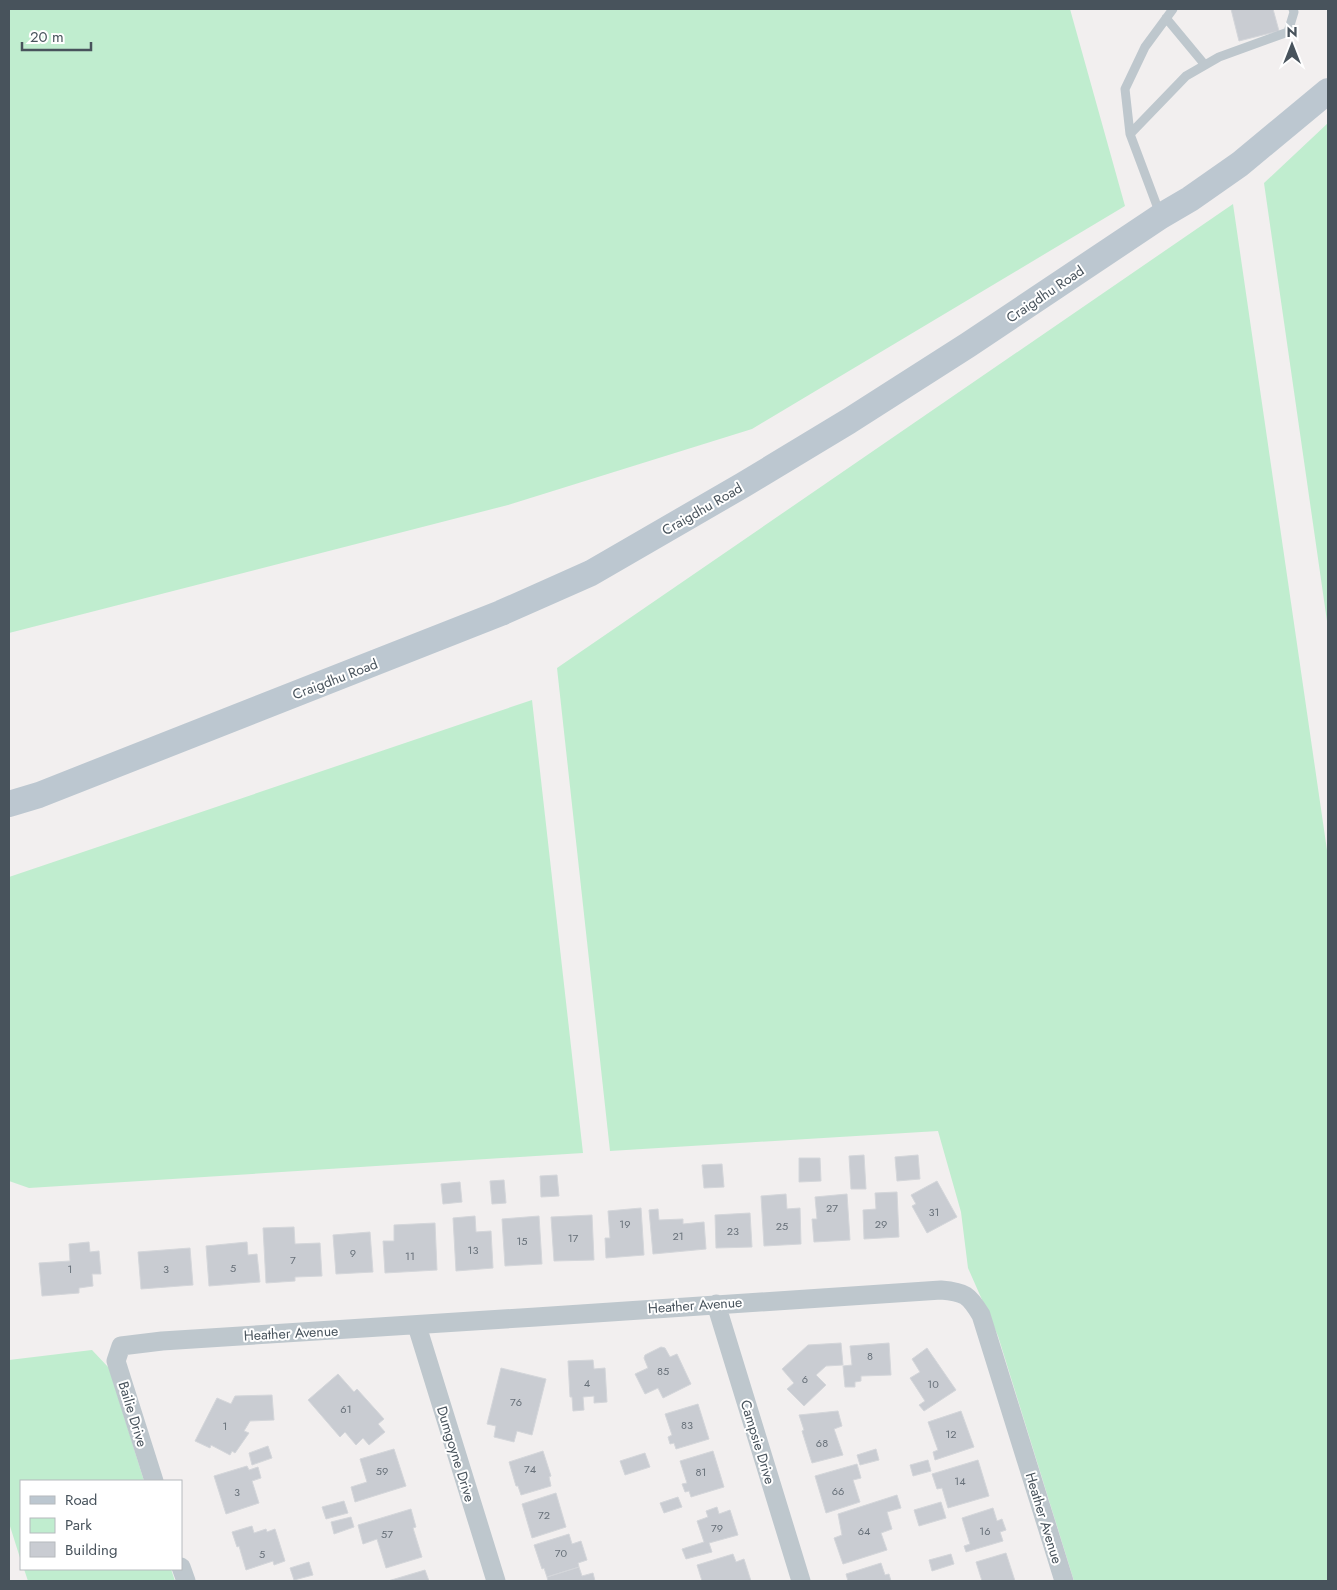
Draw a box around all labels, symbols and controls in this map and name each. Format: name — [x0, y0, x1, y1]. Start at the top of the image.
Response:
scale bar — [22, 20, 91, 52]
north arrow — [1267, 20, 1317, 70]
text: N — [1286, 22, 1298, 42]
text: 20 m — [30, 26, 64, 48]
street label: Craigdhu Road — [1002, 261, 1088, 327]
street label: Craigdhu Road — [658, 478, 746, 540]
street label: Craigdhu Road — [289, 654, 381, 704]
house number: 27 — [826, 1200, 838, 1216]
house number: 31 — [929, 1204, 939, 1220]
house number: 19 — [619, 1216, 631, 1232]
house number: 29 — [875, 1216, 887, 1232]
house number: 25 — [776, 1218, 788, 1234]
house number: 23 — [727, 1223, 739, 1239]
house number: 21 — [672, 1228, 684, 1244]
house number: 17 — [568, 1230, 579, 1246]
house number: 15 — [516, 1233, 528, 1249]
house number: 13 — [468, 1242, 478, 1258]
house number: 9 — [350, 1245, 356, 1261]
house number: 11 — [405, 1248, 415, 1264]
house number: 7 — [290, 1252, 296, 1268]
house number: 5 — [230, 1260, 236, 1276]
house number: 1 — [68, 1261, 72, 1277]
house number: 3 — [163, 1261, 169, 1277]
street label: Heather Avenue — [647, 1292, 743, 1318]
street label: Heather Avenue — [243, 1321, 339, 1345]
house number: 8 — [867, 1348, 873, 1364]
house number: 85 — [657, 1363, 669, 1379]
house number: 6 — [802, 1371, 808, 1387]
house number: 4 — [584, 1375, 591, 1391]
house number: 10 — [927, 1376, 939, 1392]
street label: Bailie Drive — [114, 1379, 152, 1449]
house number: 76 — [510, 1394, 522, 1410]
street label: Campsie Drive — [736, 1397, 780, 1487]
house number: 61 — [340, 1401, 352, 1417]
street label: Dumgoyne Drive — [432, 1404, 480, 1504]
house number: 83 — [681, 1417, 693, 1433]
house number: 1 — [223, 1418, 227, 1434]
house number: 12 — [945, 1426, 957, 1442]
house number: 68 — [816, 1435, 828, 1451]
house number: 74 — [524, 1461, 537, 1477]
house number: 59 — [376, 1463, 388, 1479]
house number: 81 — [696, 1464, 706, 1480]
street label: Heather Avenue — [1021, 1470, 1067, 1566]
house number: 14 — [954, 1473, 966, 1489]
legend — [20, 1480, 182, 1570]
house number: 66 — [832, 1483, 844, 1499]
house number: 3 — [234, 1484, 240, 1500]
text: Road — [65, 1489, 97, 1511]
house number: 72 — [538, 1507, 550, 1523]
text: Park — [65, 1514, 92, 1536]
house number: 79 — [711, 1520, 723, 1536]
house number: 64 — [858, 1523, 871, 1539]
house number: 16 — [979, 1523, 991, 1539]
house number: 57 — [381, 1526, 393, 1542]
text: Building — [65, 1539, 117, 1561]
house number: 70 — [555, 1545, 568, 1561]
house number: 5 — [259, 1546, 265, 1562]

